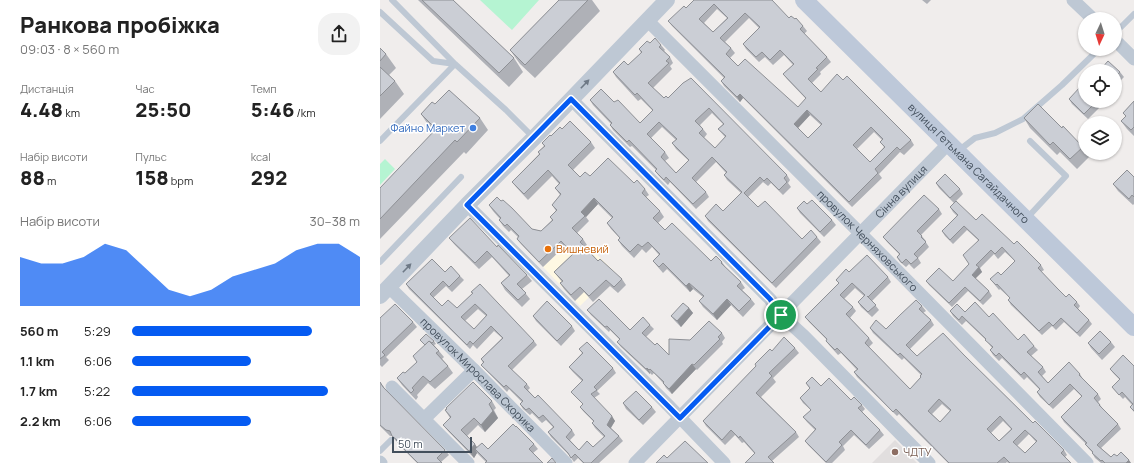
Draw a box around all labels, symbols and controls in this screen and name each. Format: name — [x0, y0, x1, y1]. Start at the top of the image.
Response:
text: Ранкова пробіжка — [20, 10, 220, 40]
north arrow — [1078, 12, 1122, 56]
map controls — [1078, 12, 1122, 160]
button: share — [318, 13, 360, 55]
text: 09:03 · 8 × 560 m — [20, 40, 119, 58]
button: locate — [1078, 64, 1122, 108]
one-way arrow — [580, 79, 590, 89]
text: Дистанція — [20, 81, 74, 96]
text: Час — [135, 81, 155, 96]
text: Темп — [251, 81, 277, 96]
text: 4.48 — [20, 96, 63, 123]
text: 25:50 — [135, 96, 192, 123]
text: 5:46 — [251, 96, 294, 123]
street label: вулиця Гетьмана Сагайдачного — [905, 99, 1033, 227]
text: km — [63, 105, 80, 120]
text: /km — [294, 105, 316, 120]
button: layers — [1078, 116, 1122, 160]
place label: Файно Маркет — [391, 120, 465, 135]
marker: Файно Маркет — [468, 123, 478, 133]
text: Набір висоти — [20, 149, 88, 164]
text: Пульс — [135, 149, 167, 164]
text: kcal — [251, 149, 271, 164]
street label: Сінна вулиця — [871, 162, 930, 221]
text: 88 — [20, 164, 45, 191]
text: 158 — [135, 164, 169, 191]
text: 292 — [251, 164, 287, 191]
text: m — [45, 173, 56, 188]
text: bpm — [169, 173, 193, 188]
street label: провулок Черняховського — [814, 186, 922, 295]
text: Набір висоти — [20, 212, 100, 230]
text: 30–38 m — [310, 212, 360, 230]
place label: Вишневий — [556, 241, 609, 256]
marker: Вишневий — [543, 244, 553, 254]
one-way arrow — [402, 263, 412, 273]
pin — [764, 298, 798, 332]
icon: arrive — [770, 304, 792, 326]
street label: провулок Мирослава Скорика — [418, 314, 539, 435]
text: 560 m — [20, 322, 59, 340]
text: 5:29 — [84, 322, 111, 340]
text: 1.1 km — [20, 352, 55, 370]
text: 6:06 — [84, 352, 112, 370]
text: 1.7 km — [20, 382, 57, 400]
text: 5:22 — [84, 382, 110, 400]
text: 2.2 km — [20, 412, 61, 430]
text: 6:06 — [84, 412, 112, 430]
scale bar — [392, 435, 472, 454]
text: 50 m — [398, 436, 423, 451]
place label: ЧДТУ — [903, 444, 932, 459]
marker: ЧДТУ — [890, 447, 900, 457]

